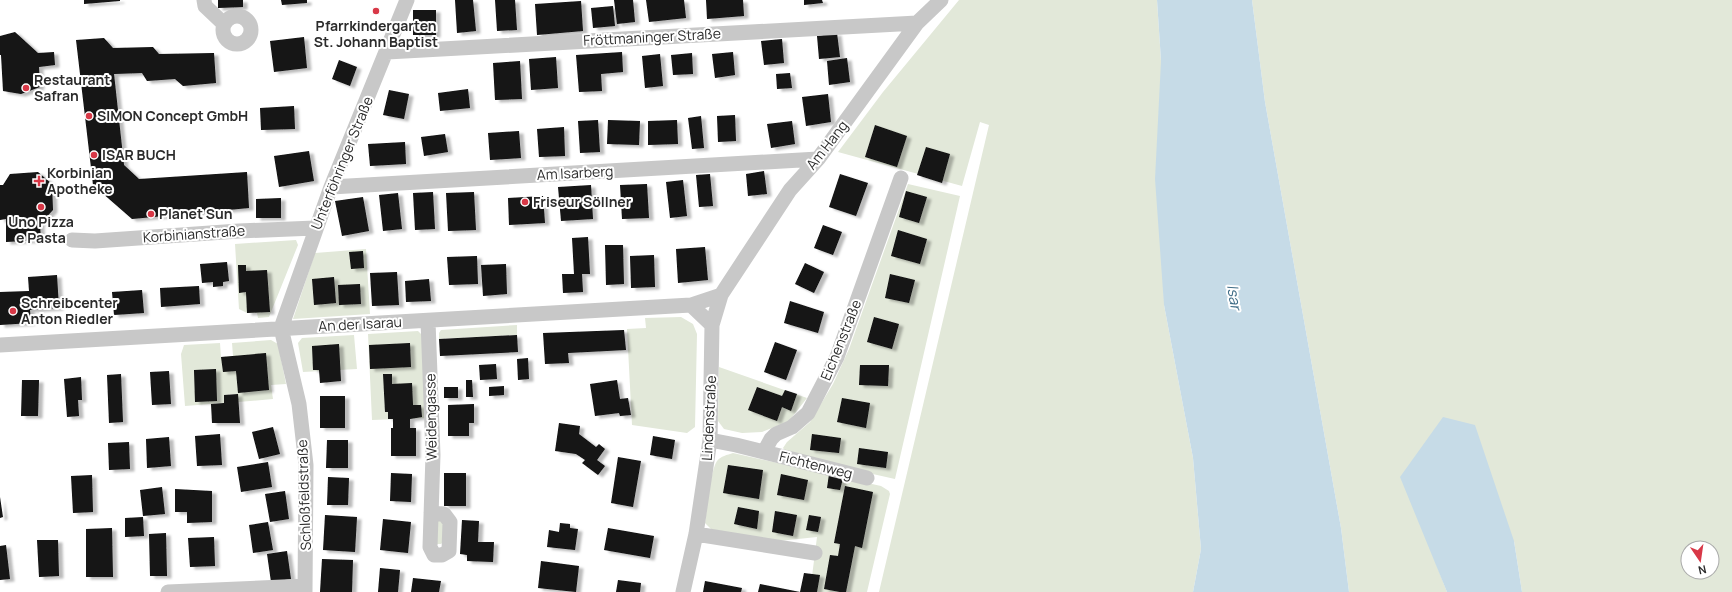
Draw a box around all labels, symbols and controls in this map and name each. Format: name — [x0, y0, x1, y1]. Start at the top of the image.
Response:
marker: Pfarrkindergarten St. Johann Baptist — [371, 6, 381, 16]
place label: Pfarrkindergarten St. Johann Baptist — [314, 16, 438, 51]
street label: Fröttmaninger Straße — [583, 23, 721, 50]
place label: Restaurant Safran — [34, 70, 110, 105]
marker: Restaurant Safran — [21, 83, 31, 93]
street label: Unterföhringer Straße — [306, 93, 377, 232]
place label: SIMON Concept GmbH — [97, 106, 248, 125]
marker: SIMON Concept GmbH — [84, 111, 94, 121]
street label: Am Hang — [801, 116, 852, 173]
place label: ISAR BUCH — [102, 145, 176, 164]
marker: ISAR BUCH — [89, 150, 99, 160]
street label: Am Isarberg — [536, 161, 614, 184]
place label: Korbinian Apotheke — [47, 163, 113, 198]
marker: Korbinian Apotheke — [34, 176, 44, 186]
place label: Friseur Söllner — [533, 192, 632, 211]
marker: Friseur Söllner — [520, 197, 530, 207]
marker: Uno Pizza e Pasta — [36, 202, 46, 212]
place label: Planet Sun — [159, 204, 233, 223]
marker: Planet Sun — [146, 209, 156, 219]
place label: Uno Pizza e Pasta — [8, 212, 74, 247]
street label: Korbinianstraße — [142, 220, 246, 247]
water label: Isar — [1222, 283, 1247, 314]
place label: Schreibcenter Anton Riedler — [21, 293, 118, 328]
street label: Eichenstraße — [816, 297, 865, 383]
marker: Schreibcenter Anton Riedler — [8, 306, 18, 316]
street label: An der Isarau — [318, 312, 402, 335]
street label: Weidengasse — [420, 373, 441, 461]
street label: Lindenstraße — [697, 375, 720, 461]
street label: Schloßfeldstraße — [292, 439, 315, 551]
street label: Fichtenweg — [777, 446, 855, 483]
north arrow — [1680, 540, 1720, 580]
text: N — [1697, 562, 1708, 578]

